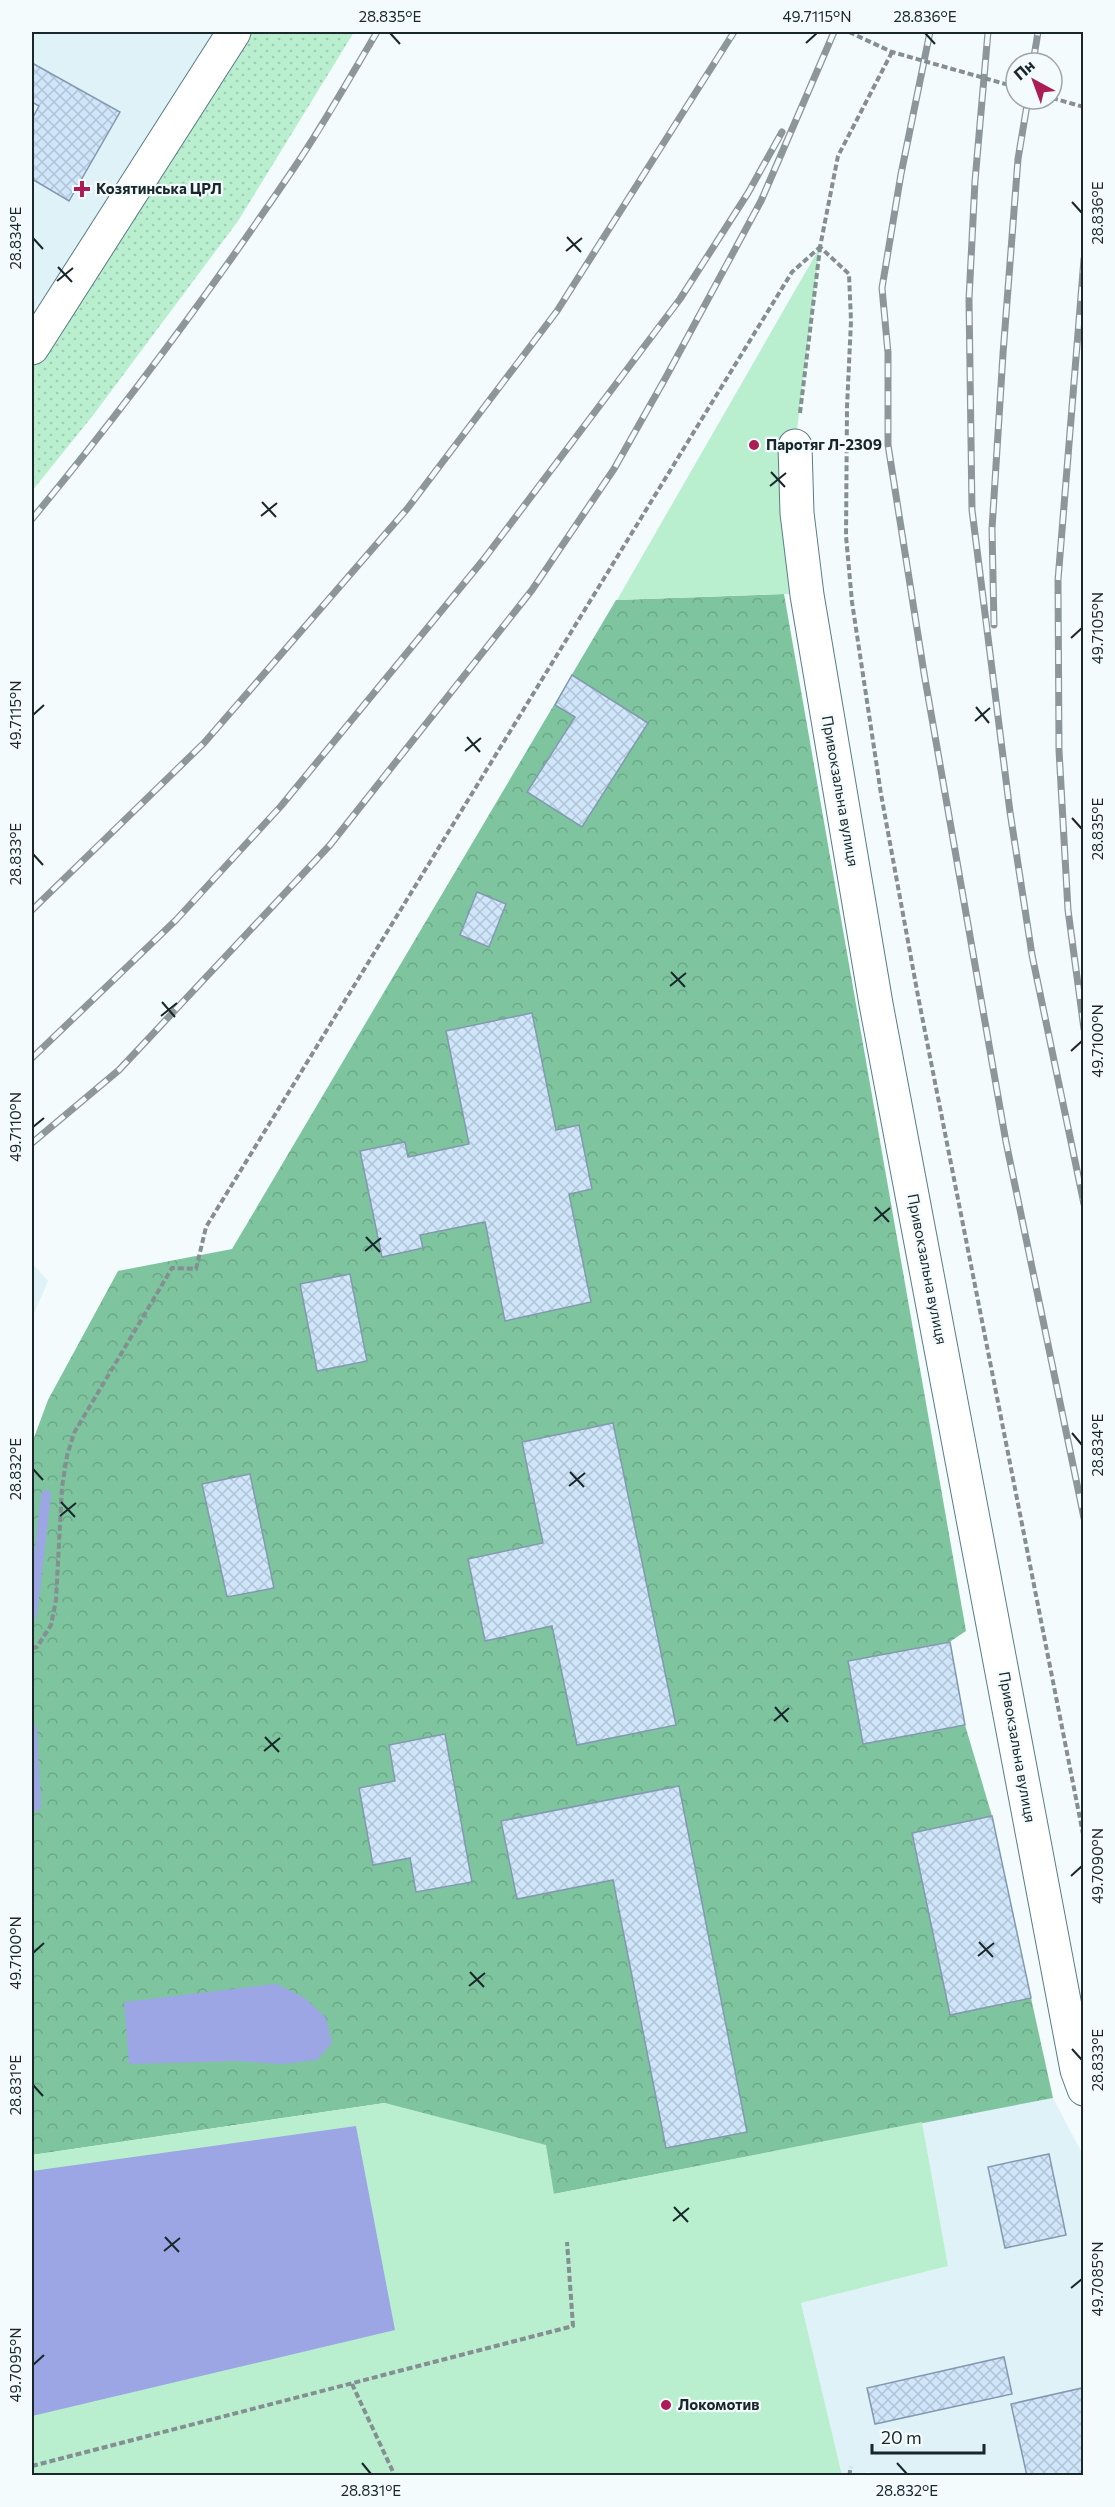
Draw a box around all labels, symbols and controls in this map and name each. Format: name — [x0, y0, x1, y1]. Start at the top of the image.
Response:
text: 28.835°E — [359, 7, 421, 25]
text: 49.7115°N — [783, 7, 851, 25]
text: 28.836°E — [893, 7, 957, 25]
north arrow — [1004, 51, 1064, 111]
text: Пн — [1010, 55, 1038, 83]
place label: Козятинська ЦРЛ — [96, 179, 222, 197]
marker: Козятинська ЦРЛ — [73, 180, 91, 198]
text: 28.836°E — [1088, 181, 1106, 245]
text: 28.834°E — [6, 206, 24, 269]
place label: Паротяг Л-2309 — [766, 435, 882, 453]
marker: Паротяг Л-2309 — [747, 438, 761, 452]
text: 49.7105°N — [1088, 592, 1106, 664]
text: 49.7115°N — [6, 681, 24, 749]
street label: Привокзальна вулиця — [819, 714, 863, 868]
text: 28.835°E — [1088, 798, 1106, 860]
text: 28.833°E — [6, 823, 24, 885]
text: 49.7100°N — [1088, 1004, 1106, 1078]
text: 49.7110°N — [6, 1092, 24, 1162]
street label: Привокзальна вулиця — [905, 1192, 951, 1346]
text: 28.834°E — [1088, 1413, 1106, 1476]
text: 28.832°E — [6, 1438, 24, 1500]
street label: Привокзальна вулиця — [996, 1670, 1040, 1824]
text: 49.7090°N — [1088, 1828, 1106, 1904]
text: 49.7100°N — [6, 1916, 24, 1990]
text: 28.833°E — [1088, 2029, 1106, 2091]
text: 28.831°E — [6, 2055, 24, 2115]
text: 49.7085°N — [1088, 2241, 1106, 2317]
text: 49.7095°N — [6, 2327, 24, 2403]
place label: Локомотив — [678, 2395, 759, 2413]
marker: Локомотив — [659, 2398, 673, 2412]
scale bar — [872, 2417, 984, 2455]
text: 20 m — [881, 2426, 922, 2448]
text: 28.831°E — [341, 2481, 401, 2499]
text: 28.832°E — [876, 2481, 938, 2499]

